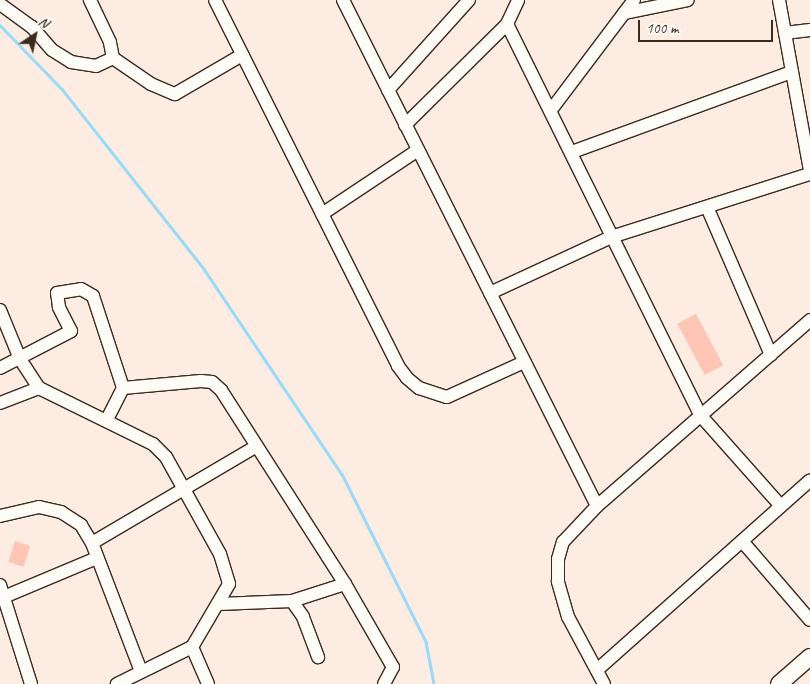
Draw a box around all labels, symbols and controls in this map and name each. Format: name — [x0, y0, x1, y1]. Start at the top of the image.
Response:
north arrow — [10, 10, 60, 60]
scale bar — [640, 10, 775, 42]
text: N — [35, 13, 52, 32]
text: 100 m — [646, 19, 678, 38]

